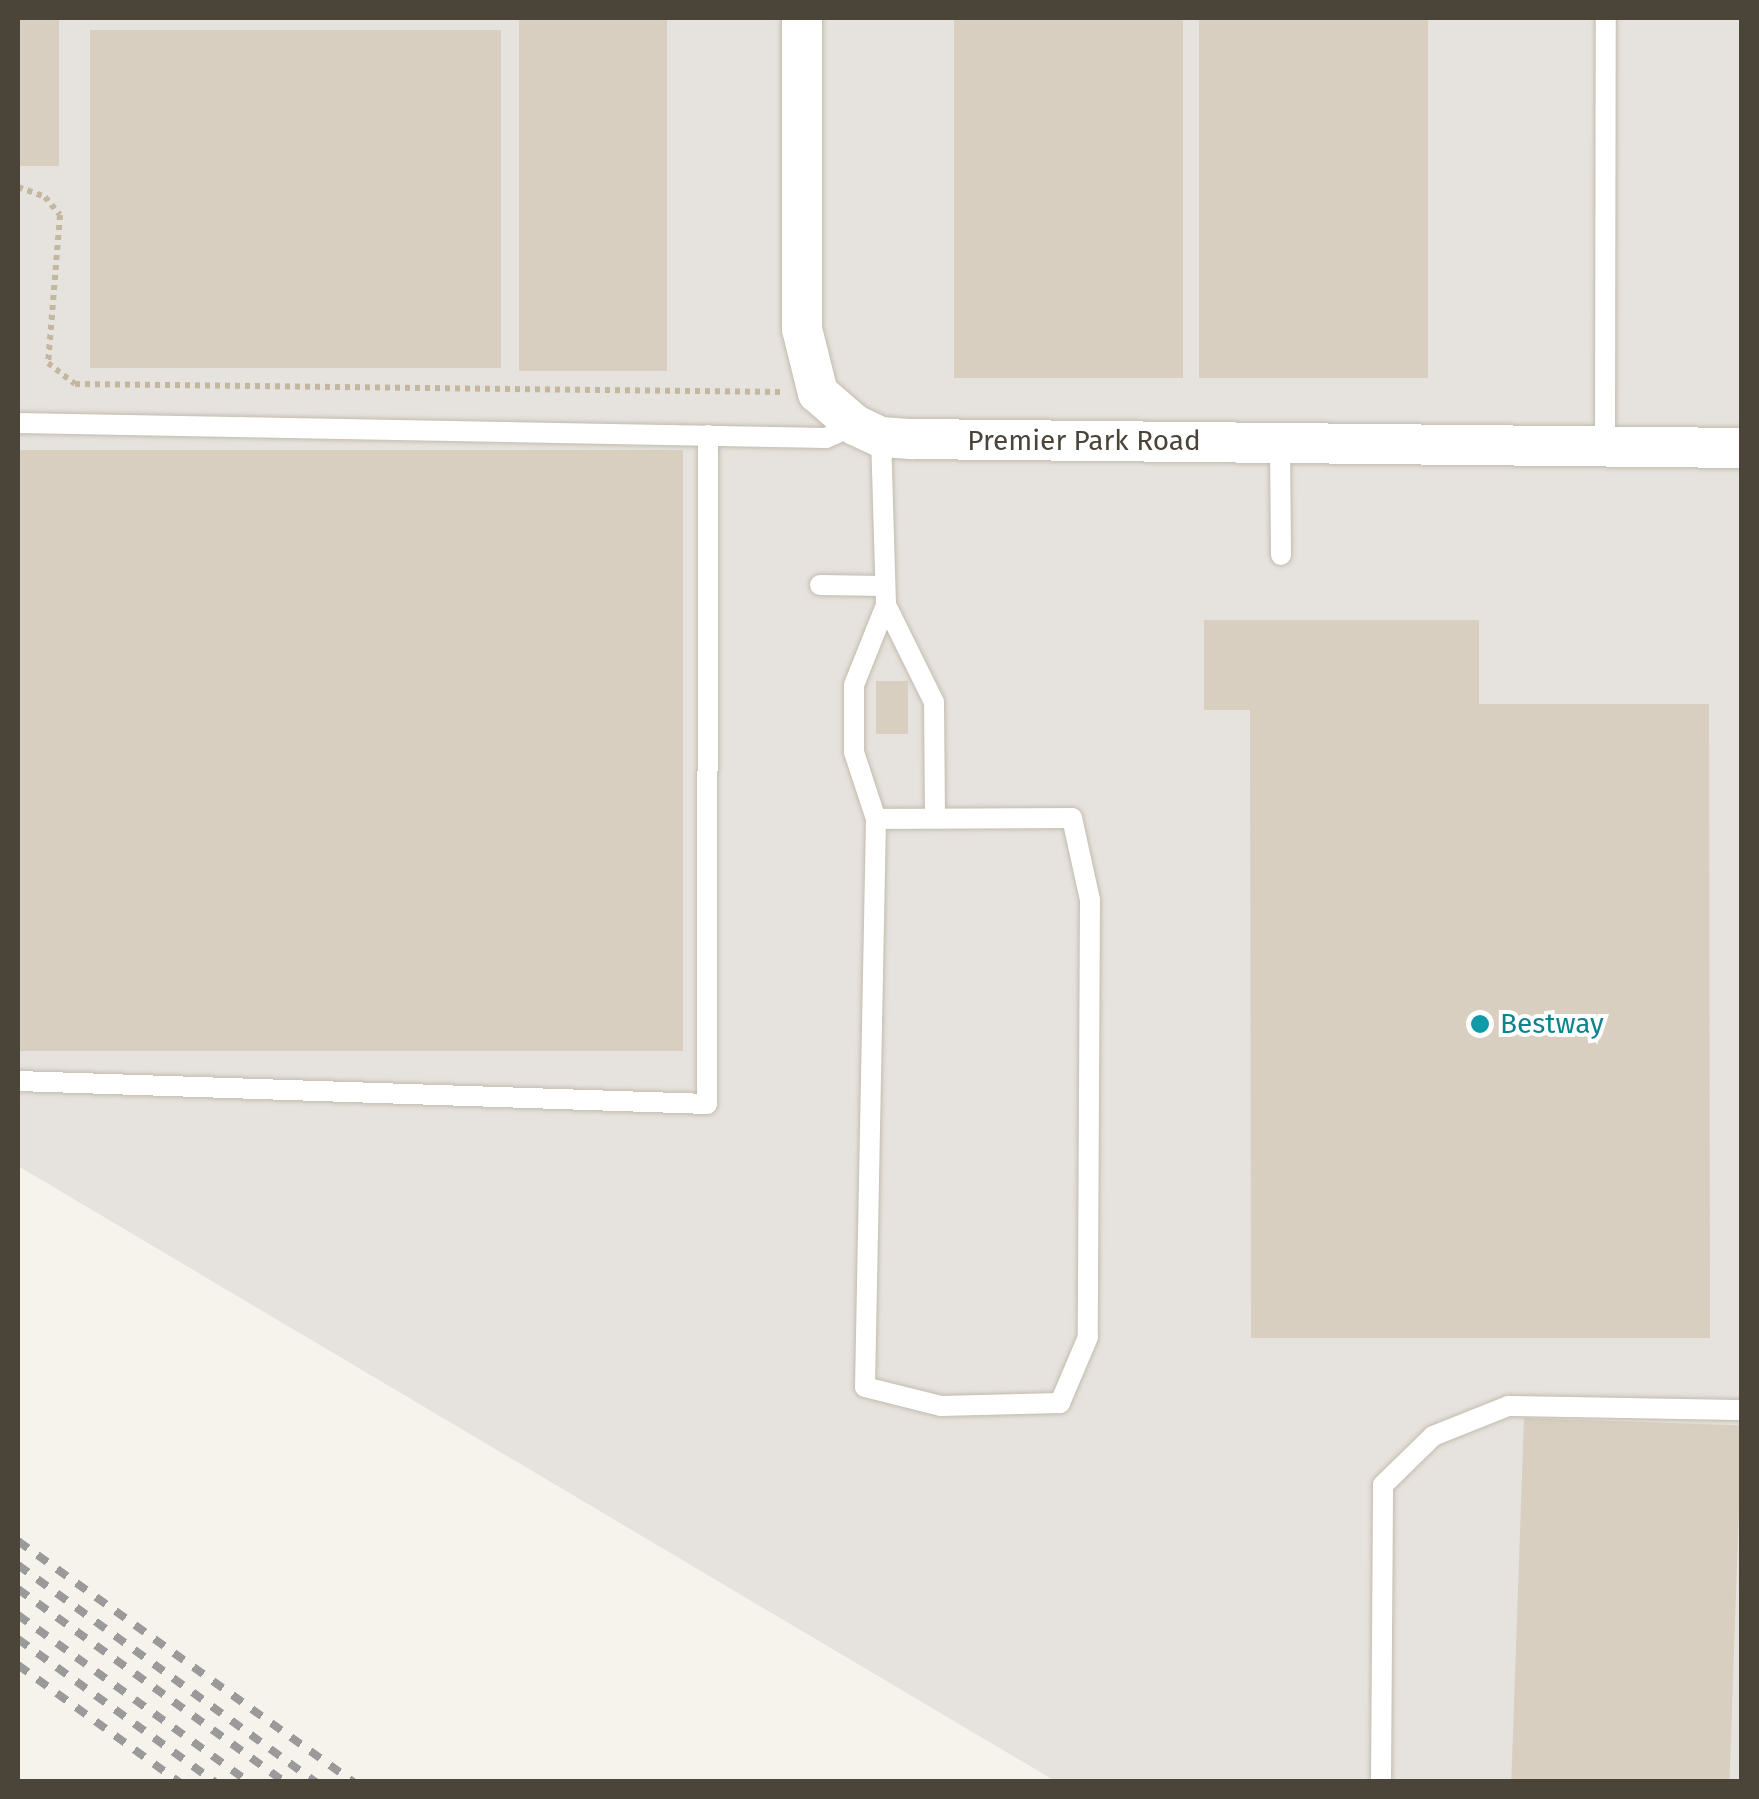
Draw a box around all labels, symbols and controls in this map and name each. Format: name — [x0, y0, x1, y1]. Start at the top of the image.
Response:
street label: Premier Park Road — [967, 424, 1201, 458]
place label: Bestway — [1500, 1007, 1604, 1041]
marker: Bestway — [1469, 1013, 1491, 1035]

